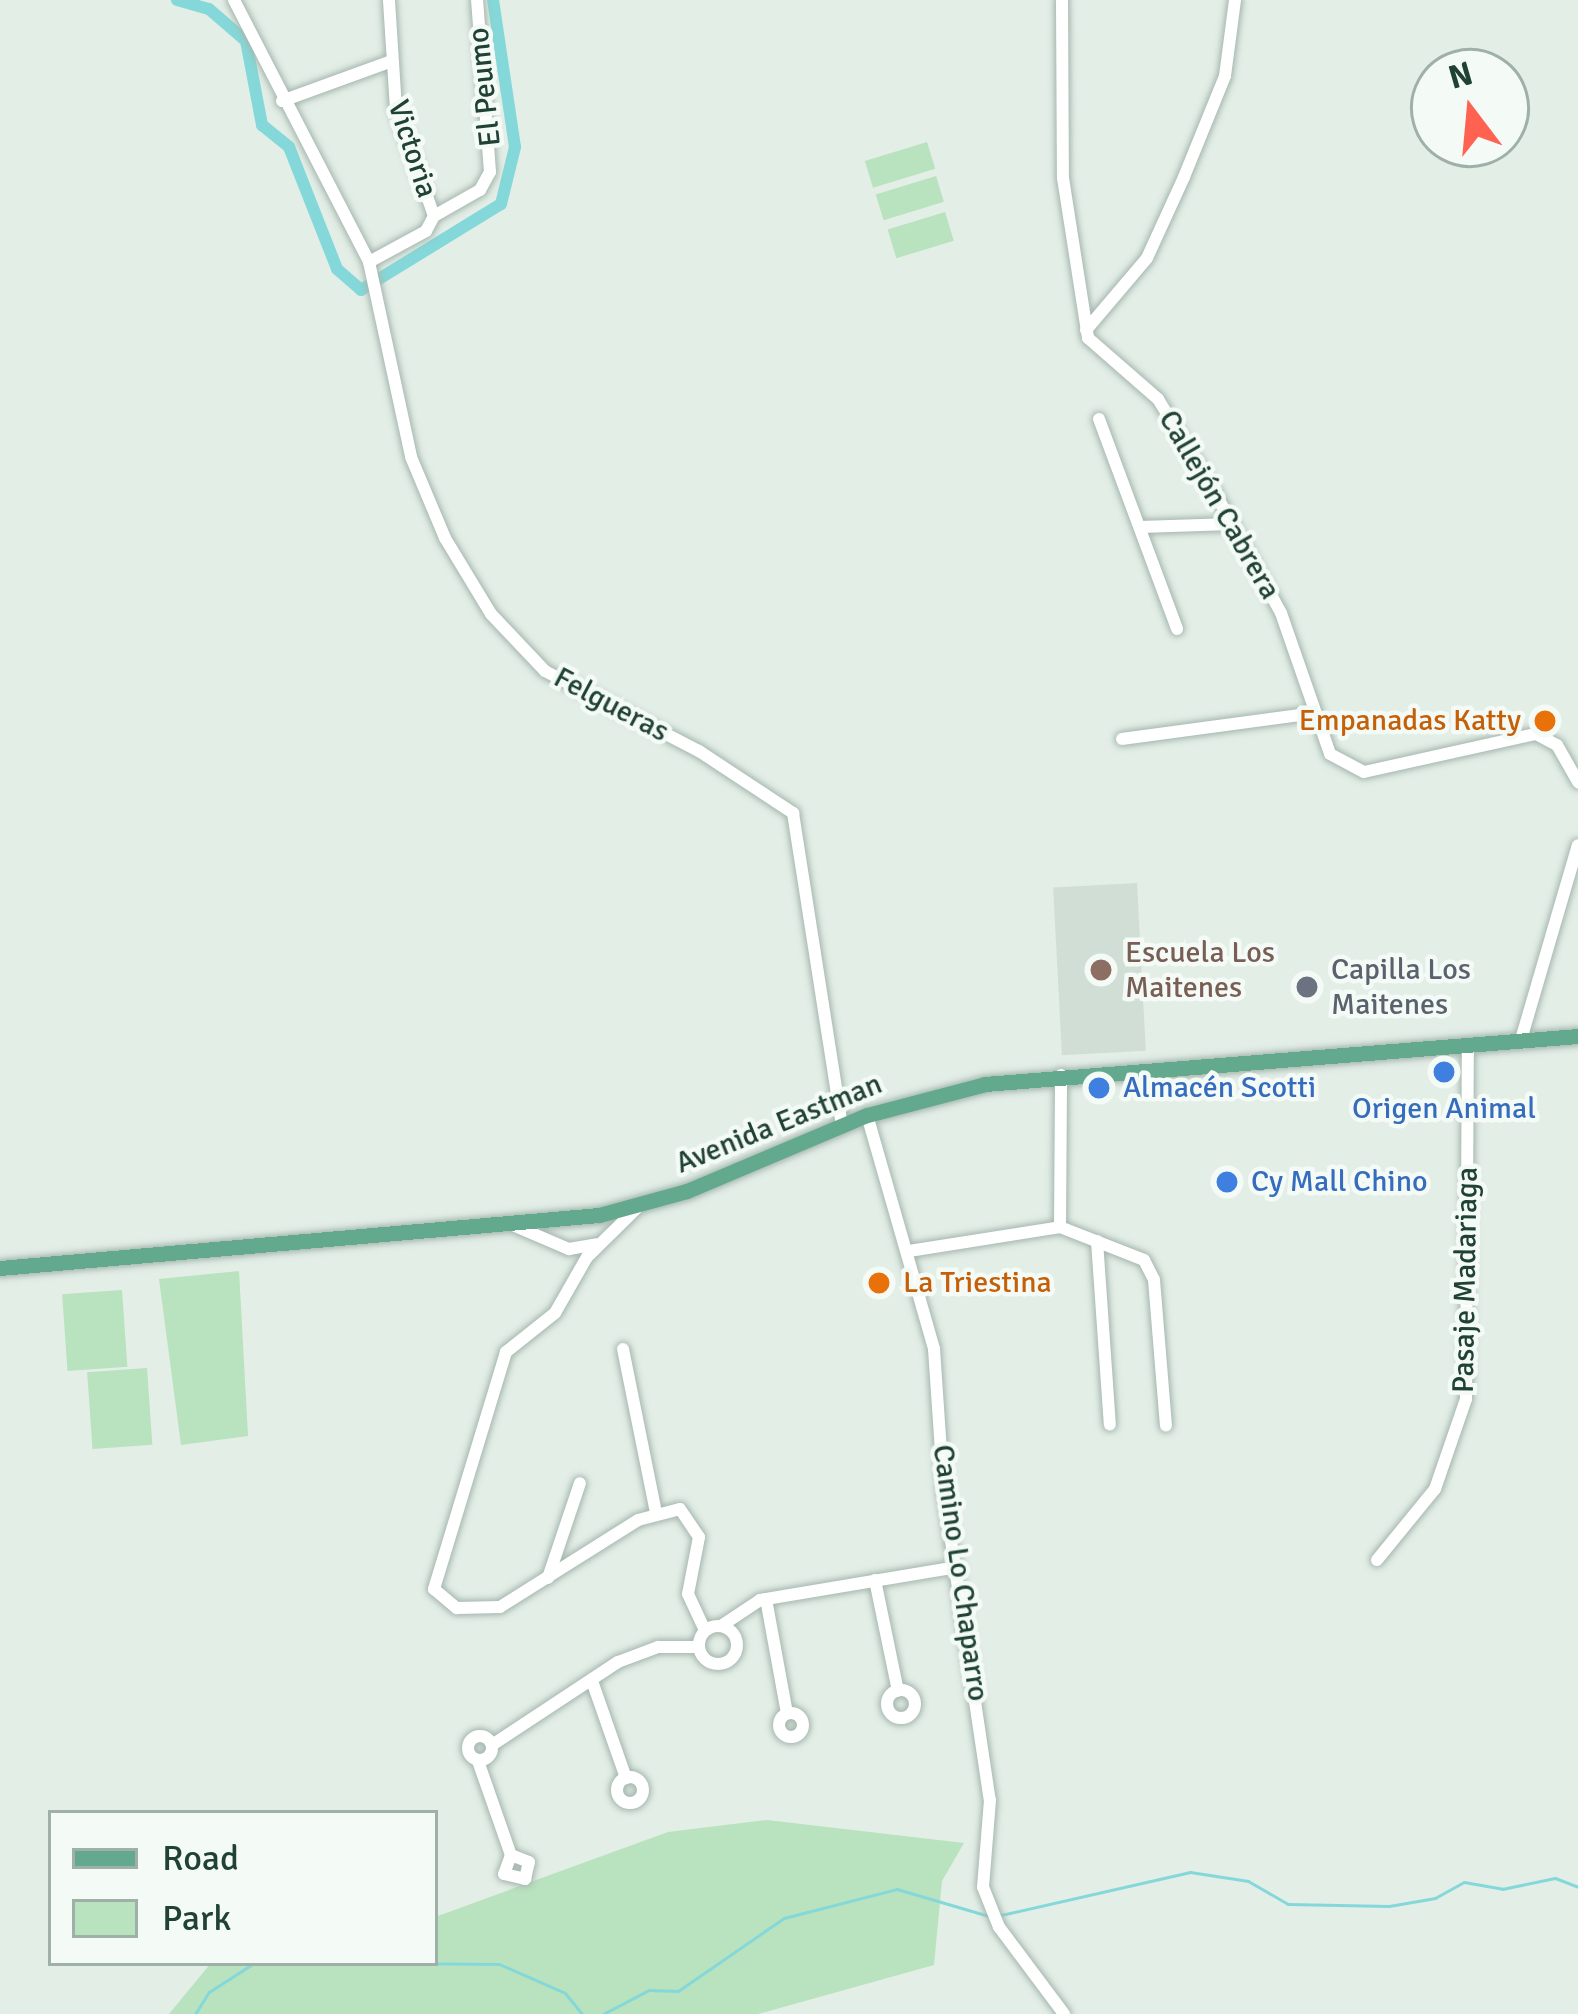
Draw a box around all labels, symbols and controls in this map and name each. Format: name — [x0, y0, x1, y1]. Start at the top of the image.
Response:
street label: El Peumo — [461, 26, 509, 148]
north arrow — [1410, 48, 1530, 168]
text: N — [1444, 53, 1477, 99]
street label: Victoria — [379, 96, 445, 202]
street label: Callejón Cabrera — [1150, 404, 1288, 606]
street label: Felgueras — [547, 660, 675, 750]
place label: Empanadas Katty — [1299, 703, 1521, 739]
marker: Empanadas Katty — [1532, 708, 1558, 734]
place label: Escuela Los Maitenes — [1125, 935, 1275, 1006]
place label: Capilla Los Maitenes — [1331, 952, 1471, 1022]
marker: Escuela Los Maitenes — [1088, 957, 1114, 983]
marker: Capilla Los Maitenes — [1294, 974, 1320, 1000]
marker: Origen Animal — [1431, 1059, 1457, 1085]
street label: Avenida Eastman — [671, 1066, 887, 1182]
place label: Almacén Scotti — [1123, 1070, 1316, 1106]
marker: Almacén Scotti — [1086, 1075, 1112, 1101]
place label: Origen Animal — [1352, 1091, 1536, 1127]
place label: Cy Mall Chino — [1251, 1164, 1428, 1200]
street label: Pasaje Madariaga — [1446, 1167, 1486, 1393]
marker: Cy Mall Chino — [1214, 1169, 1240, 1195]
place label: La Triestina — [903, 1265, 1052, 1301]
marker: La Triestina — [866, 1270, 892, 1296]
street label: Camino Lo Chaparro — [924, 1442, 996, 1704]
legend — [48, 1810, 438, 1966]
text: Road — [162, 1836, 239, 1881]
text: Park — [162, 1896, 231, 1941]

